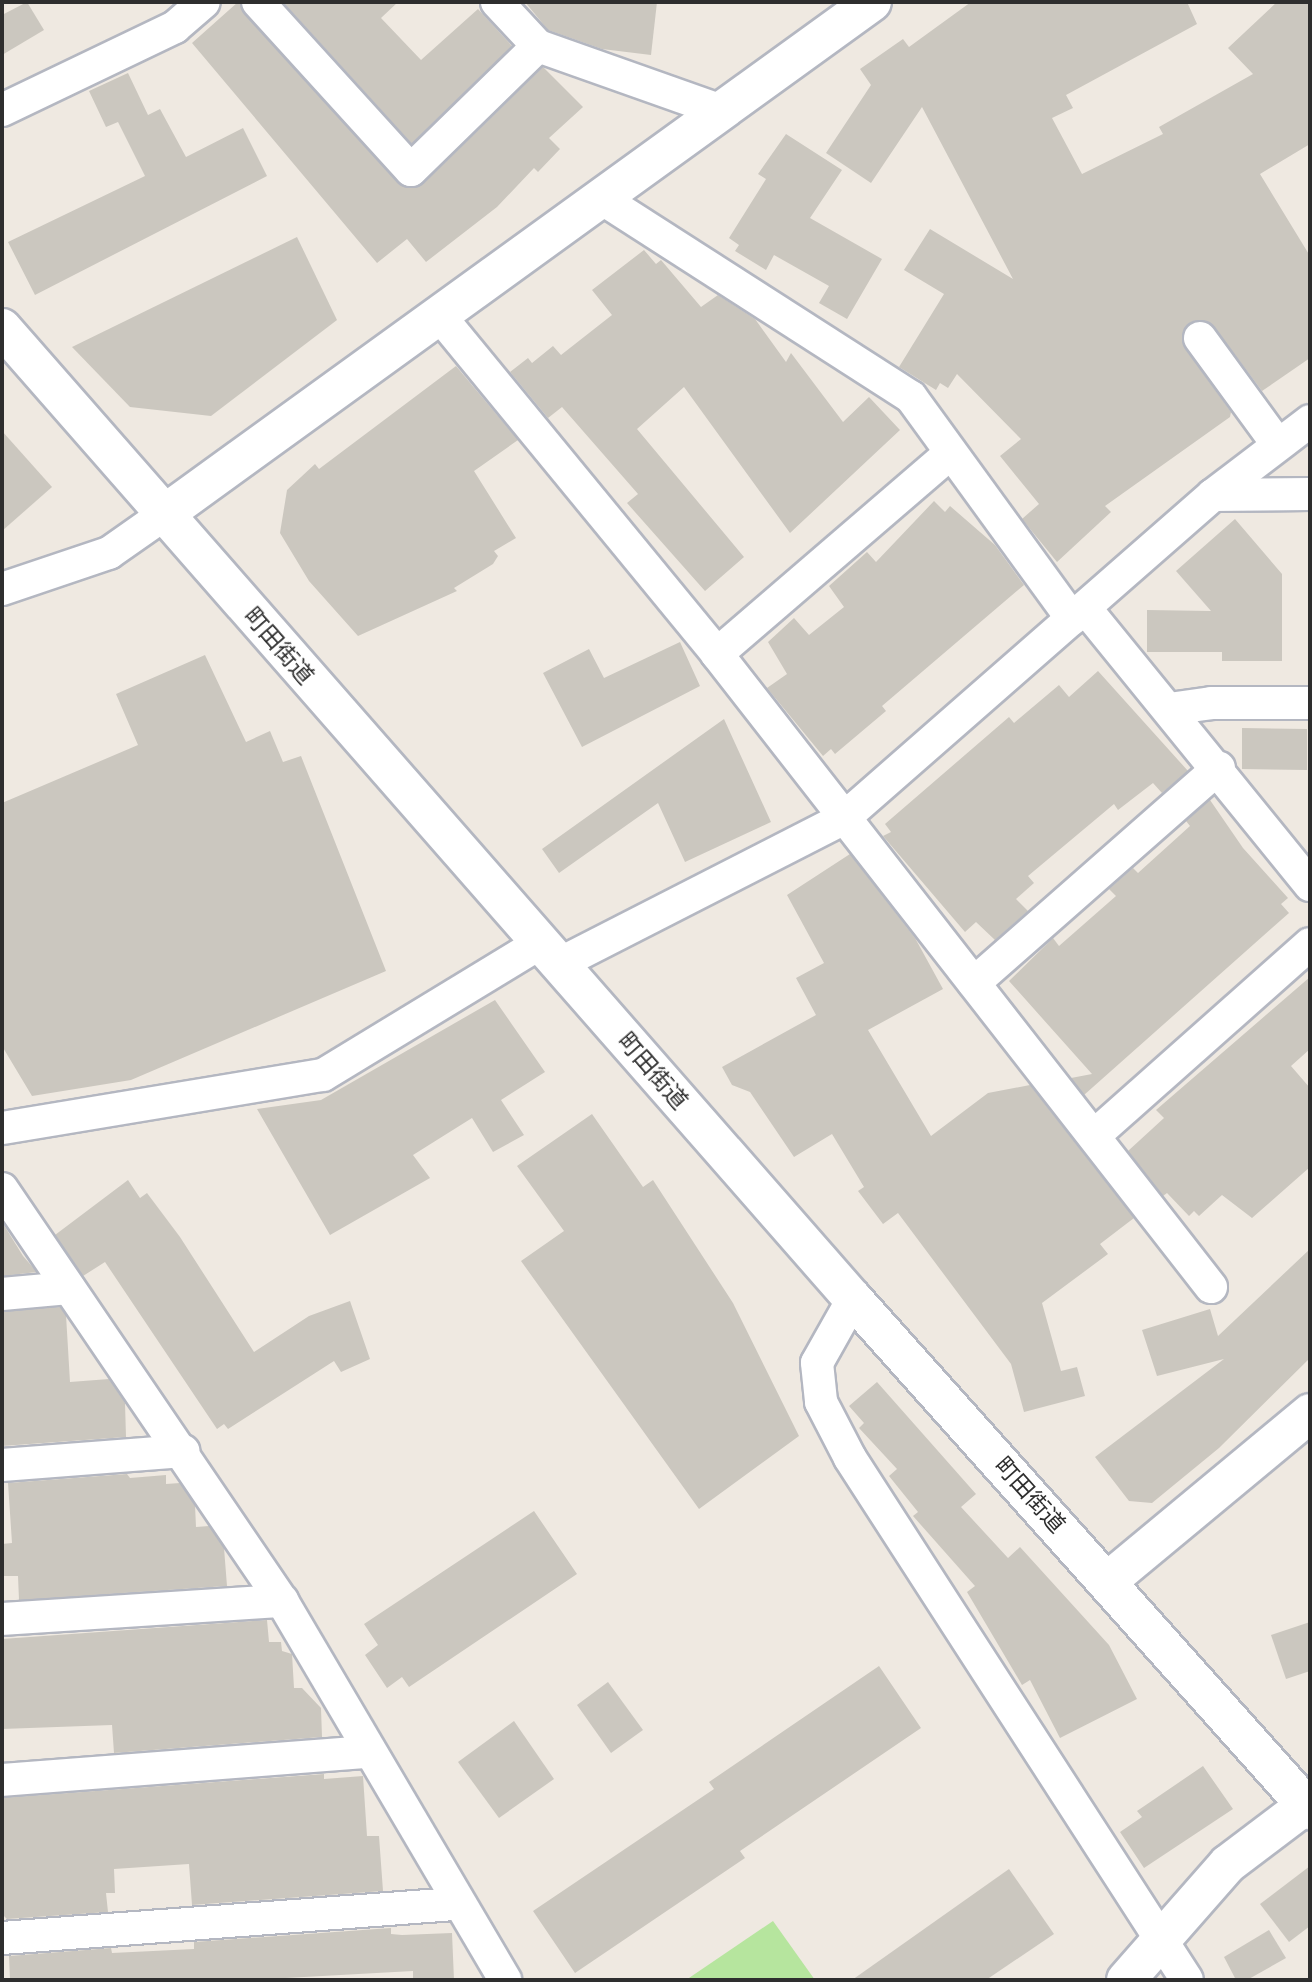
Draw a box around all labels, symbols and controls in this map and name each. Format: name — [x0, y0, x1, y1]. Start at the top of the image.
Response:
street label: 町田街道 — [238, 602, 320, 690]
street label: 町田街道 — [612, 1027, 694, 1115]
street label: 町田街道 — [989, 1452, 1071, 1538]

